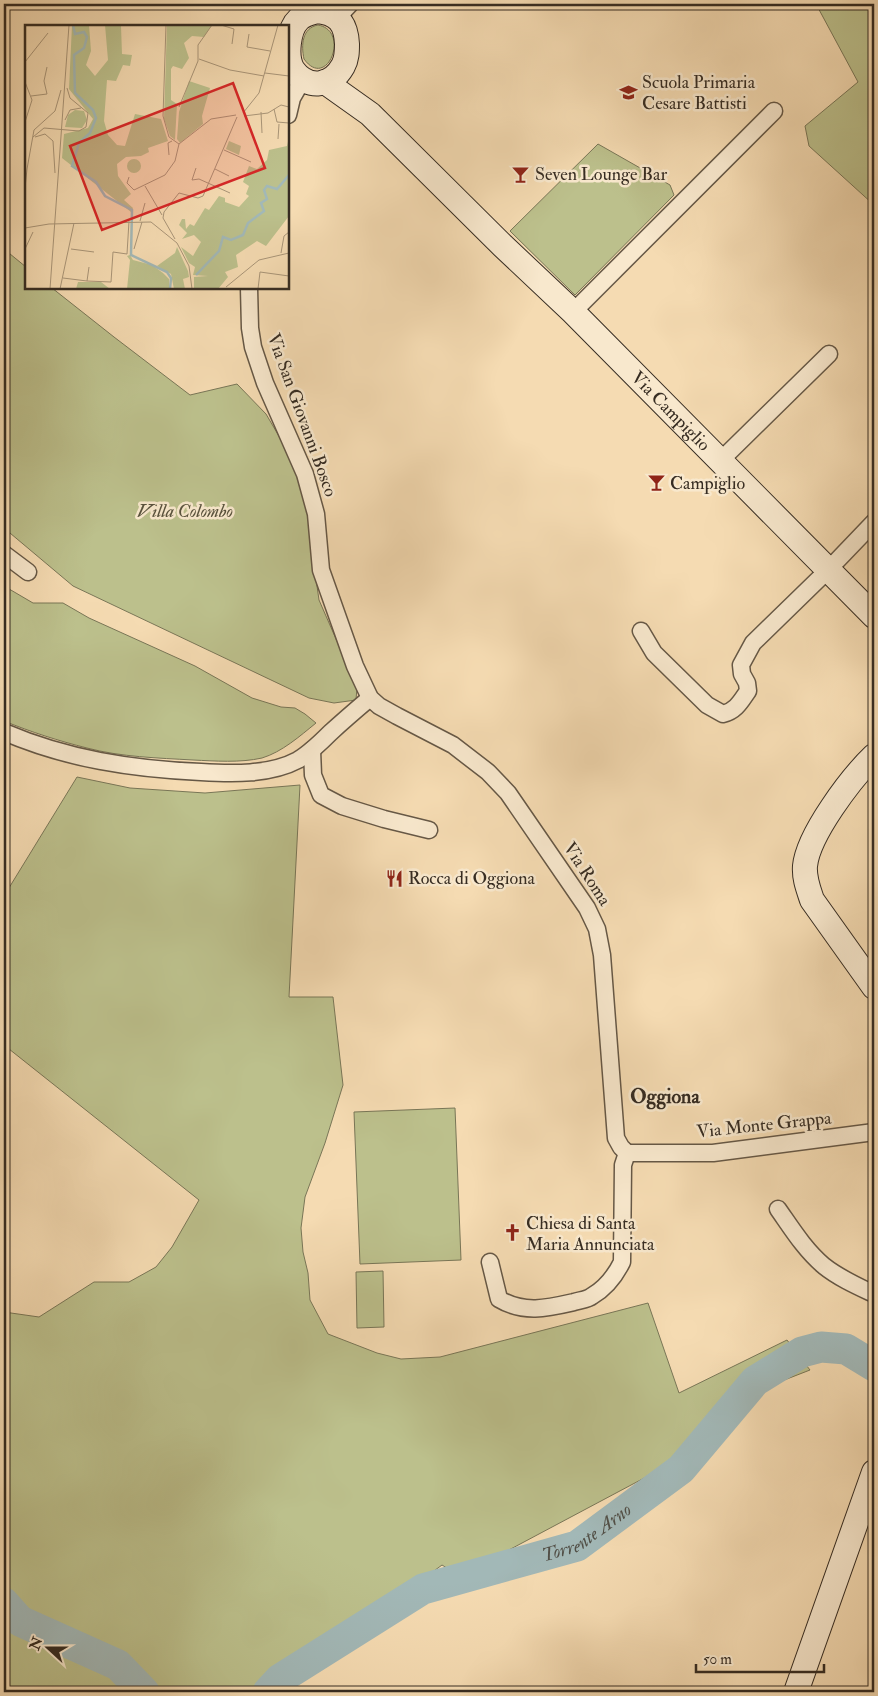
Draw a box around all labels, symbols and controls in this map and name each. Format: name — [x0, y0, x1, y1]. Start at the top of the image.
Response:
inset map — [25, 25, 289, 289]
place label: Scuola Primaria Cesare Battisti — [642, 71, 756, 115]
school or university icon: Scuola Primaria Cesare Battisti — [618, 82, 638, 102]
place label: Seven Lounge Bar — [535, 163, 667, 186]
bar icon: Seven Lounge Bar — [511, 164, 531, 184]
street label: Via San Giovanni Bosco — [262, 330, 342, 500]
street label: Via Campiglio — [626, 366, 716, 456]
place label: Campiglio — [670, 472, 745, 495]
bar icon: Campiglio — [646, 473, 666, 493]
park label: Villa Colombo — [137, 500, 233, 523]
street label: Via Roma — [558, 838, 616, 911]
place label: Rocca di Oggiona — [408, 867, 535, 890]
restaurant icon: Rocca di Oggiona — [384, 868, 404, 888]
district label: Oggiona — [630, 1084, 700, 1110]
street label: Via Monte Grappa — [695, 1106, 833, 1144]
place label: Chiesa di Santa Maria Annunciata — [526, 1212, 655, 1256]
church icon: Chiesa di Santa Maria Annunciata — [502, 1223, 522, 1243]
water label: Torrente Arno — [539, 1498, 636, 1567]
north arrow — [22, 1624, 72, 1674]
text: N — [26, 1634, 47, 1653]
scale bar — [696, 1641, 823, 1673]
text: 50 m — [703, 1650, 732, 1669]

